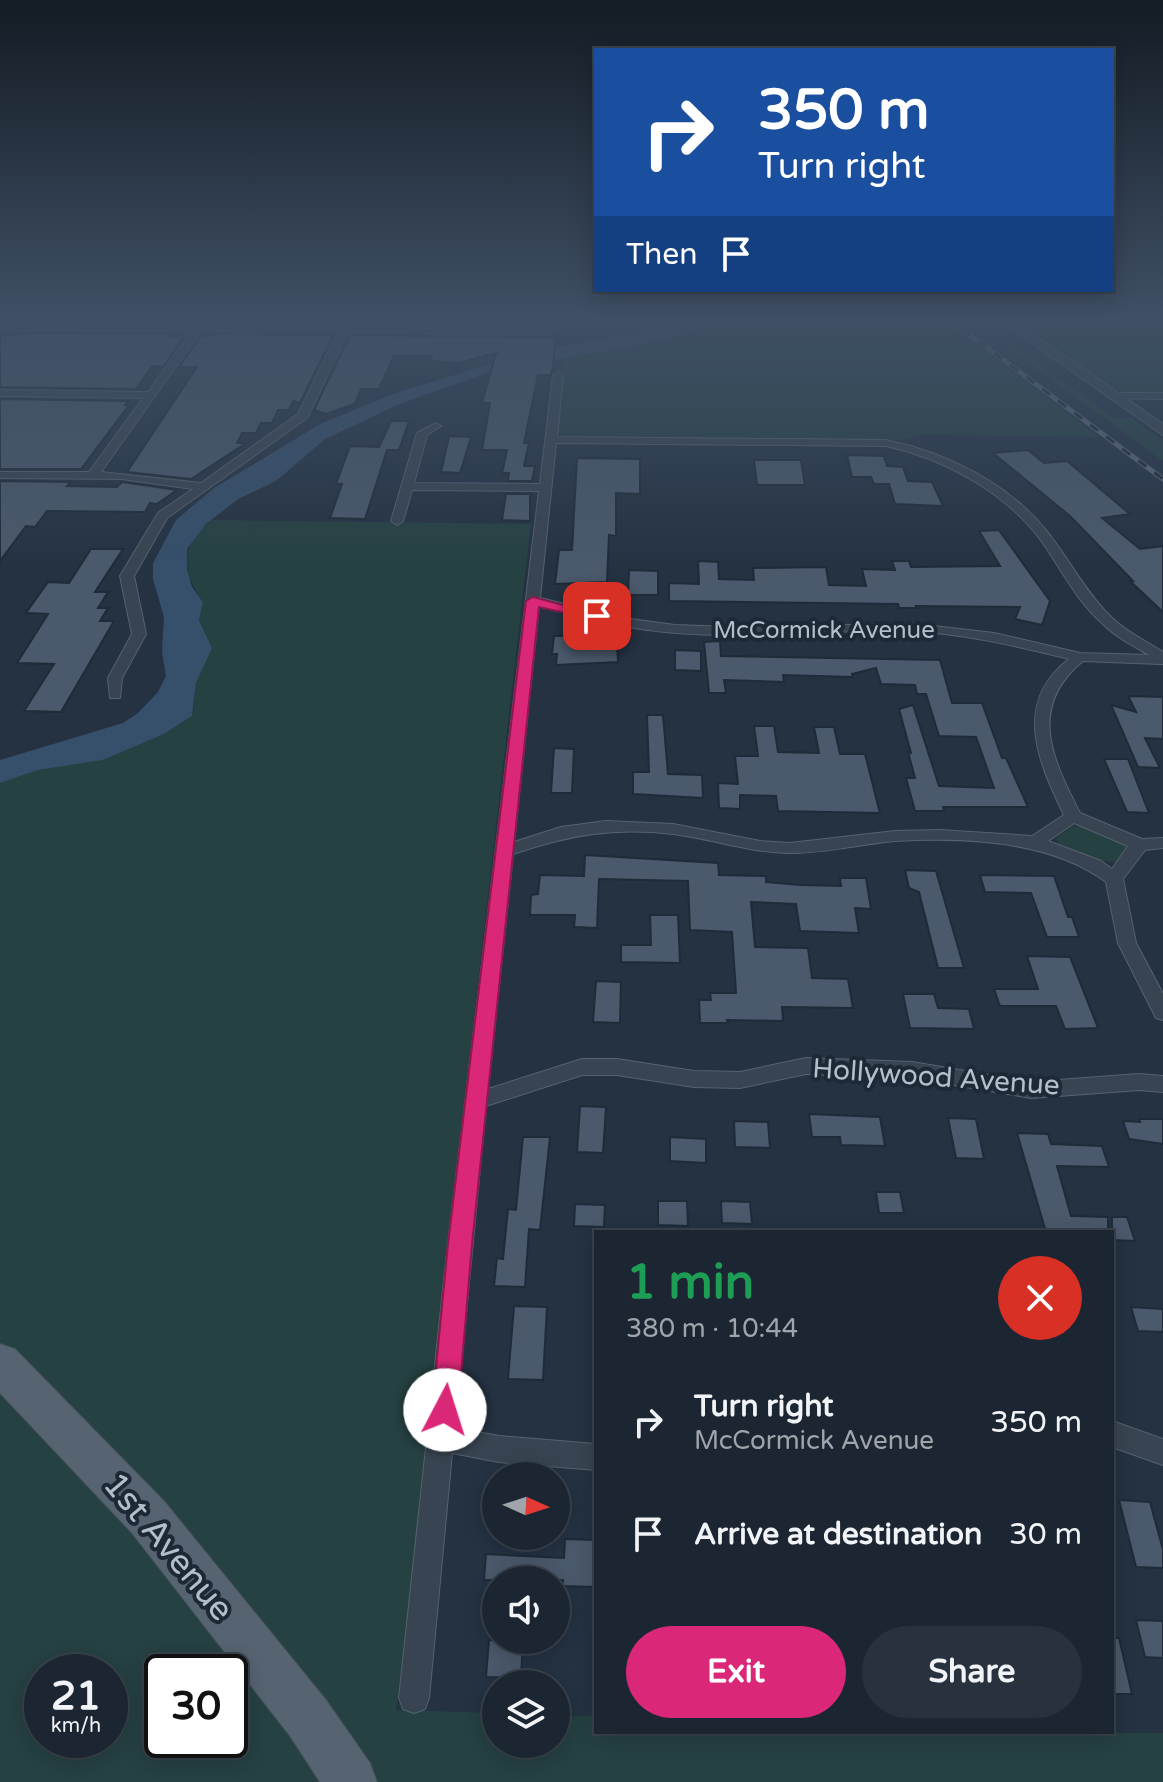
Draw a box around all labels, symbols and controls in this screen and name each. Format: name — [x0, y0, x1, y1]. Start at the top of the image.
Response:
text: 350 m — [758, 77, 929, 144]
icon: right — [626, 80, 730, 184]
text: Turn right — [758, 145, 925, 188]
icon: arrive — [714, 232, 758, 276]
text: Then — [626, 236, 698, 273]
pin — [563, 582, 631, 650]
icon: arrive — [575, 594, 619, 638]
street label: McCormick Avenue — [713, 616, 935, 645]
street label: Hollywood Avenue — [811, 1051, 1061, 1103]
text: 1 min — [626, 1254, 754, 1312]
button: close — [998, 1256, 1082, 1340]
text: 380 m · 10:44 — [626, 1313, 798, 1344]
position arrow — [403, 1368, 487, 1452]
text: Turn right — [694, 1388, 834, 1425]
icon: right — [626, 1400, 670, 1444]
text: 350 m — [990, 1404, 1082, 1441]
text: McCormick Avenue — [694, 1425, 934, 1456]
north arrow — [482, 1462, 570, 1550]
map controls — [482, 1462, 570, 1758]
street label: 1st Avenue — [94, 1464, 242, 1630]
icon: arrive — [626, 1512, 670, 1556]
text: Arrive at destination — [694, 1516, 982, 1553]
text: 30 m — [1009, 1516, 1082, 1553]
button: sound — [482, 1566, 570, 1654]
button: Exit — [626, 1626, 846, 1718]
button: Share — [862, 1626, 1082, 1718]
speed limit sign: 30 — [144, 1654, 248, 1758]
button: layers — [482, 1670, 570, 1758]
text: 21 — [51, 1672, 101, 1720]
text: km/h — [51, 1714, 101, 1738]

